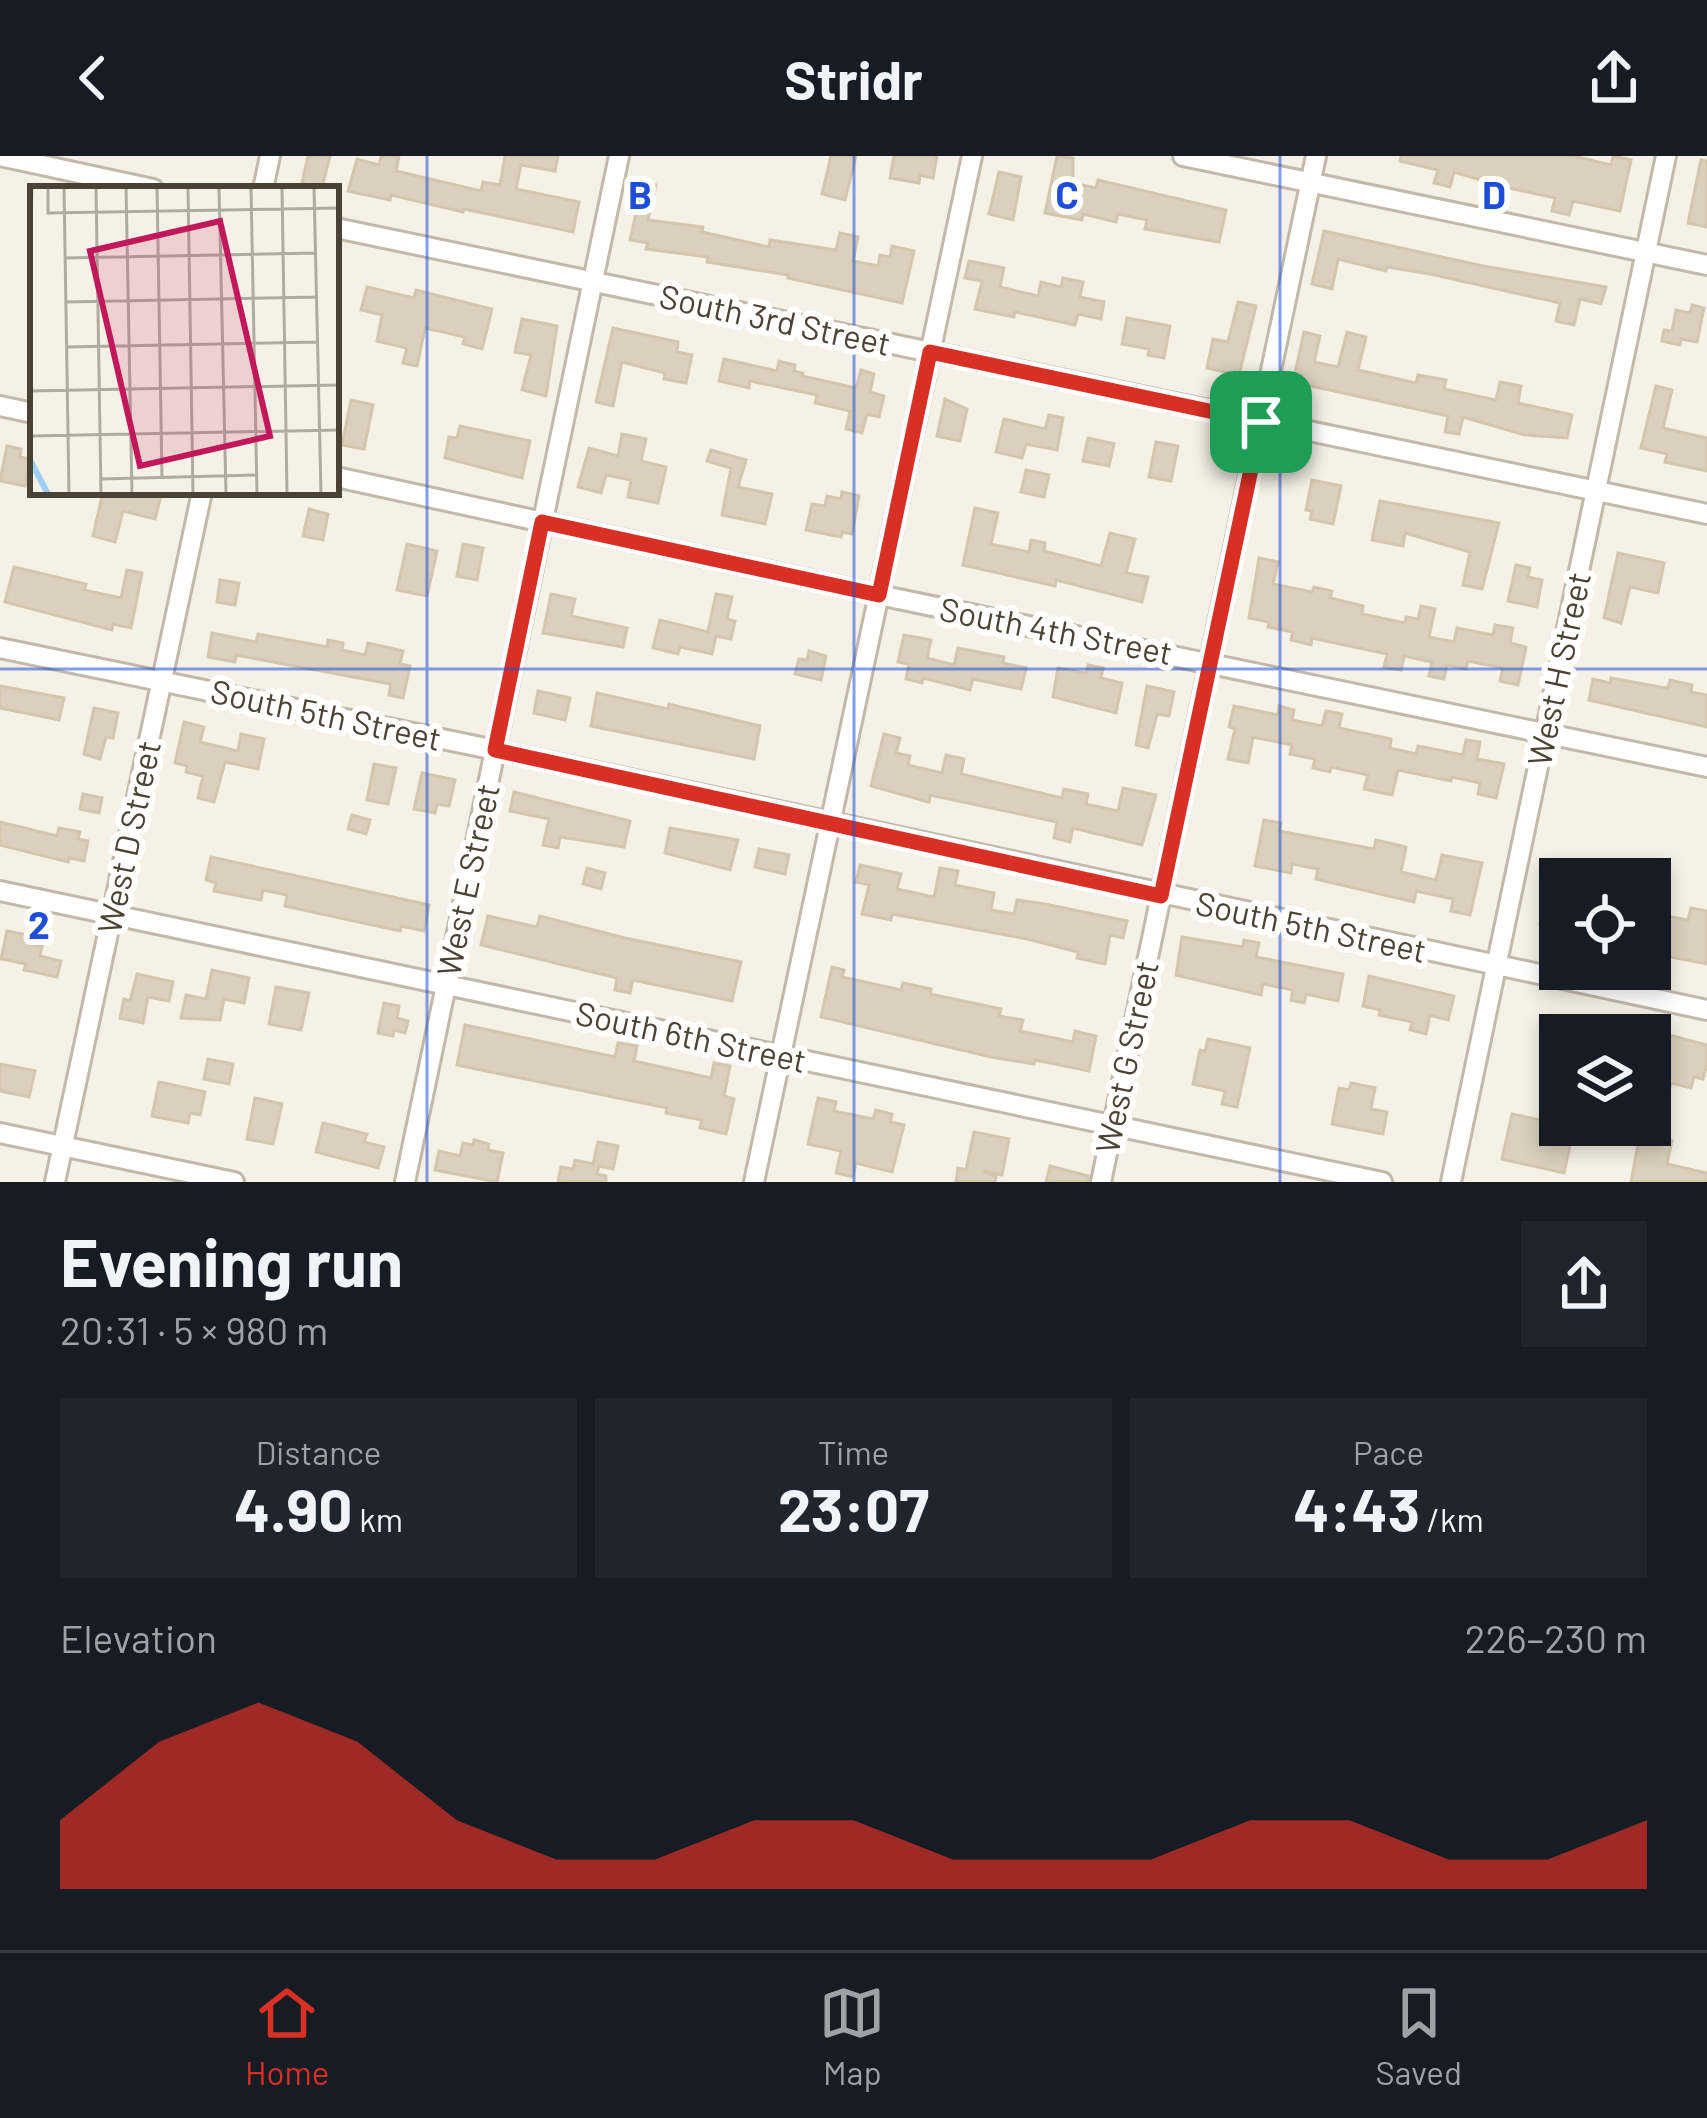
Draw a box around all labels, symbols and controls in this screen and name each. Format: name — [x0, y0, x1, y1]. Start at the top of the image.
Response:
icon: back — [60, 45, 126, 111]
icon: share — [1581, 45, 1647, 111]
text: Stridr — [784, 46, 923, 111]
text: B — [628, 170, 652, 217]
text: C — [1055, 170, 1079, 217]
text: D — [1482, 170, 1506, 217]
inset map — [30, 186, 339, 495]
street label: South 3rd Street — [656, 275, 894, 363]
pin — [1210, 371, 1312, 473]
icon: arrive — [1228, 389, 1294, 455]
street label: West H Street — [1518, 568, 1598, 769]
street label: South 4th Street — [937, 588, 1176, 672]
street label: South 5th Street — [207, 670, 445, 758]
street label: West D Street — [88, 737, 168, 937]
street label: West E Street — [427, 780, 507, 980]
map controls — [1539, 858, 1671, 1146]
button: locate — [1539, 858, 1671, 990]
street label: South 5th Street — [1192, 882, 1430, 970]
text: 2 — [28, 900, 50, 947]
street label: West G Street — [1086, 957, 1166, 1157]
street label: South 6th Street — [572, 992, 810, 1080]
button: layers — [1539, 1014, 1671, 1146]
text: Evening run — [60, 1221, 403, 1300]
button: share — [1521, 1221, 1647, 1347]
text: 20:31 · 5 × 980 m — [60, 1306, 328, 1353]
text: Distance — [256, 1432, 381, 1472]
text: Time — [818, 1432, 889, 1472]
text: Pace — [1353, 1432, 1424, 1472]
text: 4.90 — [234, 1472, 353, 1544]
text: 23:07 — [778, 1472, 929, 1544]
text: 4:43 — [1293, 1472, 1420, 1544]
text: km — [353, 1499, 403, 1539]
text: /km — [1420, 1499, 1484, 1539]
text: Elevation — [60, 1614, 217, 1661]
text: 226–230 m — [1465, 1614, 1647, 1661]
tab: Home — [245, 1980, 329, 2092]
tab: Map — [819, 1980, 885, 2092]
tab: Saved — [1375, 1980, 1462, 2092]

